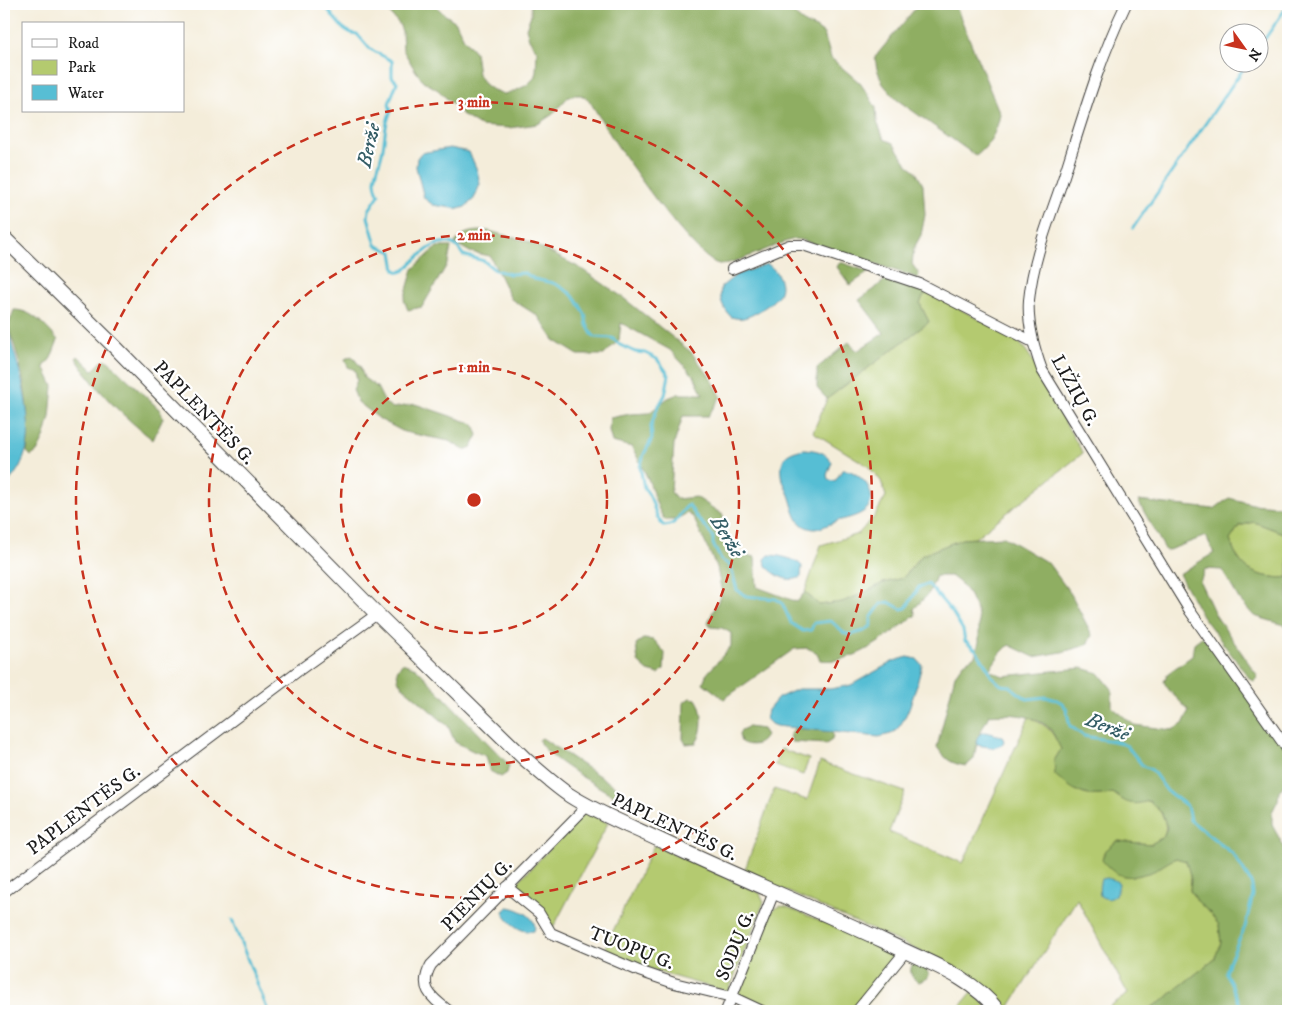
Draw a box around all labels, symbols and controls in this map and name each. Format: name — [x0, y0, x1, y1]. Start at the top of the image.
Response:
legend — [22, 22, 185, 112]
north arrow — [1220, 22, 1270, 72]
text: Road — [68, 34, 100, 53]
text: N — [1243, 45, 1265, 65]
text: Park — [68, 58, 97, 77]
text: Water — [67, 84, 104, 103]
text: 3 min — [458, 93, 490, 112]
water label: Beržė — [352, 120, 387, 171]
text: 2 min — [457, 226, 491, 245]
street label: LIŽIŲ G. — [1046, 350, 1105, 430]
street label: PAPLENTĖS G. — [148, 355, 260, 470]
text: 1 min — [458, 358, 490, 377]
centre of rings — [465, 491, 483, 509]
water label: Beržė — [704, 510, 750, 563]
water label: Beržė — [1081, 707, 1134, 748]
street label: PAPLENTĖS G. — [22, 759, 145, 860]
street label: PAPLENTĖS G. — [608, 787, 741, 867]
street label: PIENIŲ G. — [437, 854, 517, 936]
street label: SODŲ G. — [711, 907, 760, 984]
street label: TUOPŲ G. — [586, 922, 677, 975]

